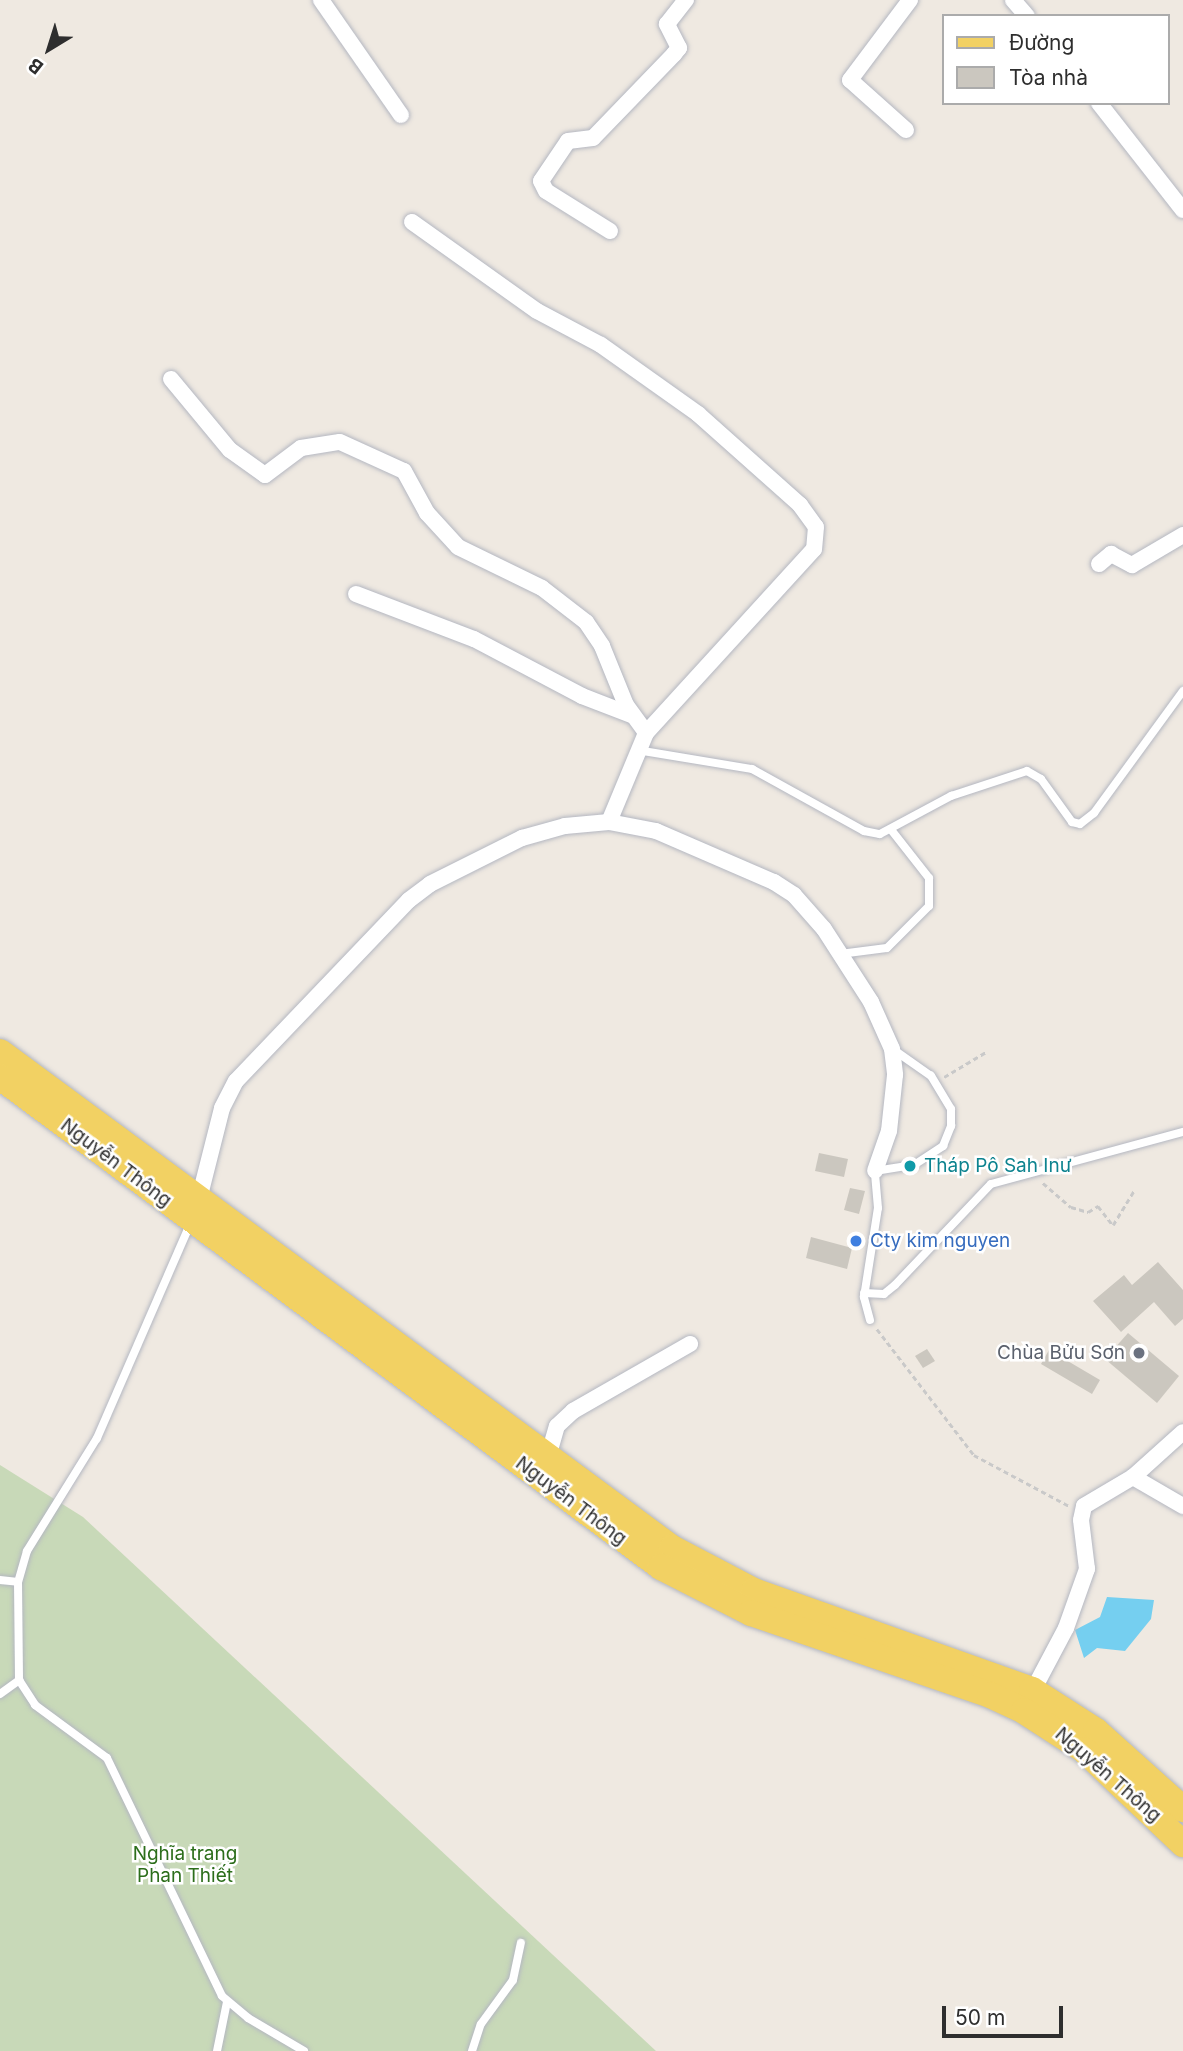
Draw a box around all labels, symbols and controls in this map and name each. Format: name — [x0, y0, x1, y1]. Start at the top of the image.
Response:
north arrow — [14, 14, 84, 84]
legend — [942, 14, 1169, 105]
text: Đường — [1009, 30, 1074, 55]
text: B — [24, 53, 48, 79]
text: Tòa nhà — [1009, 65, 1088, 90]
street label: Nguyễn Thông — [56, 1114, 176, 1212]
place label: Tháp Pô Sah Inư — [924, 1155, 1071, 1177]
marker: Tháp Pô Sah Inư — [902, 1158, 918, 1174]
place label: Cty kim nguyen — [870, 1230, 1010, 1252]
marker: Cty kim nguyen — [848, 1233, 864, 1249]
place label: Chùa Bửu Sơn — [997, 1342, 1125, 1364]
marker: Chùa Bửu Sơn — [1131, 1345, 1147, 1361]
street label: Nguyễn Thông — [511, 1452, 631, 1550]
street label: Nguyễn Thông — [1050, 1723, 1166, 1827]
park label: Nghĩa trang Phan Thiết — [133, 1843, 237, 1887]
scale bar — [945, 1992, 1066, 2036]
text: 50 m — [955, 2005, 1005, 2030]

